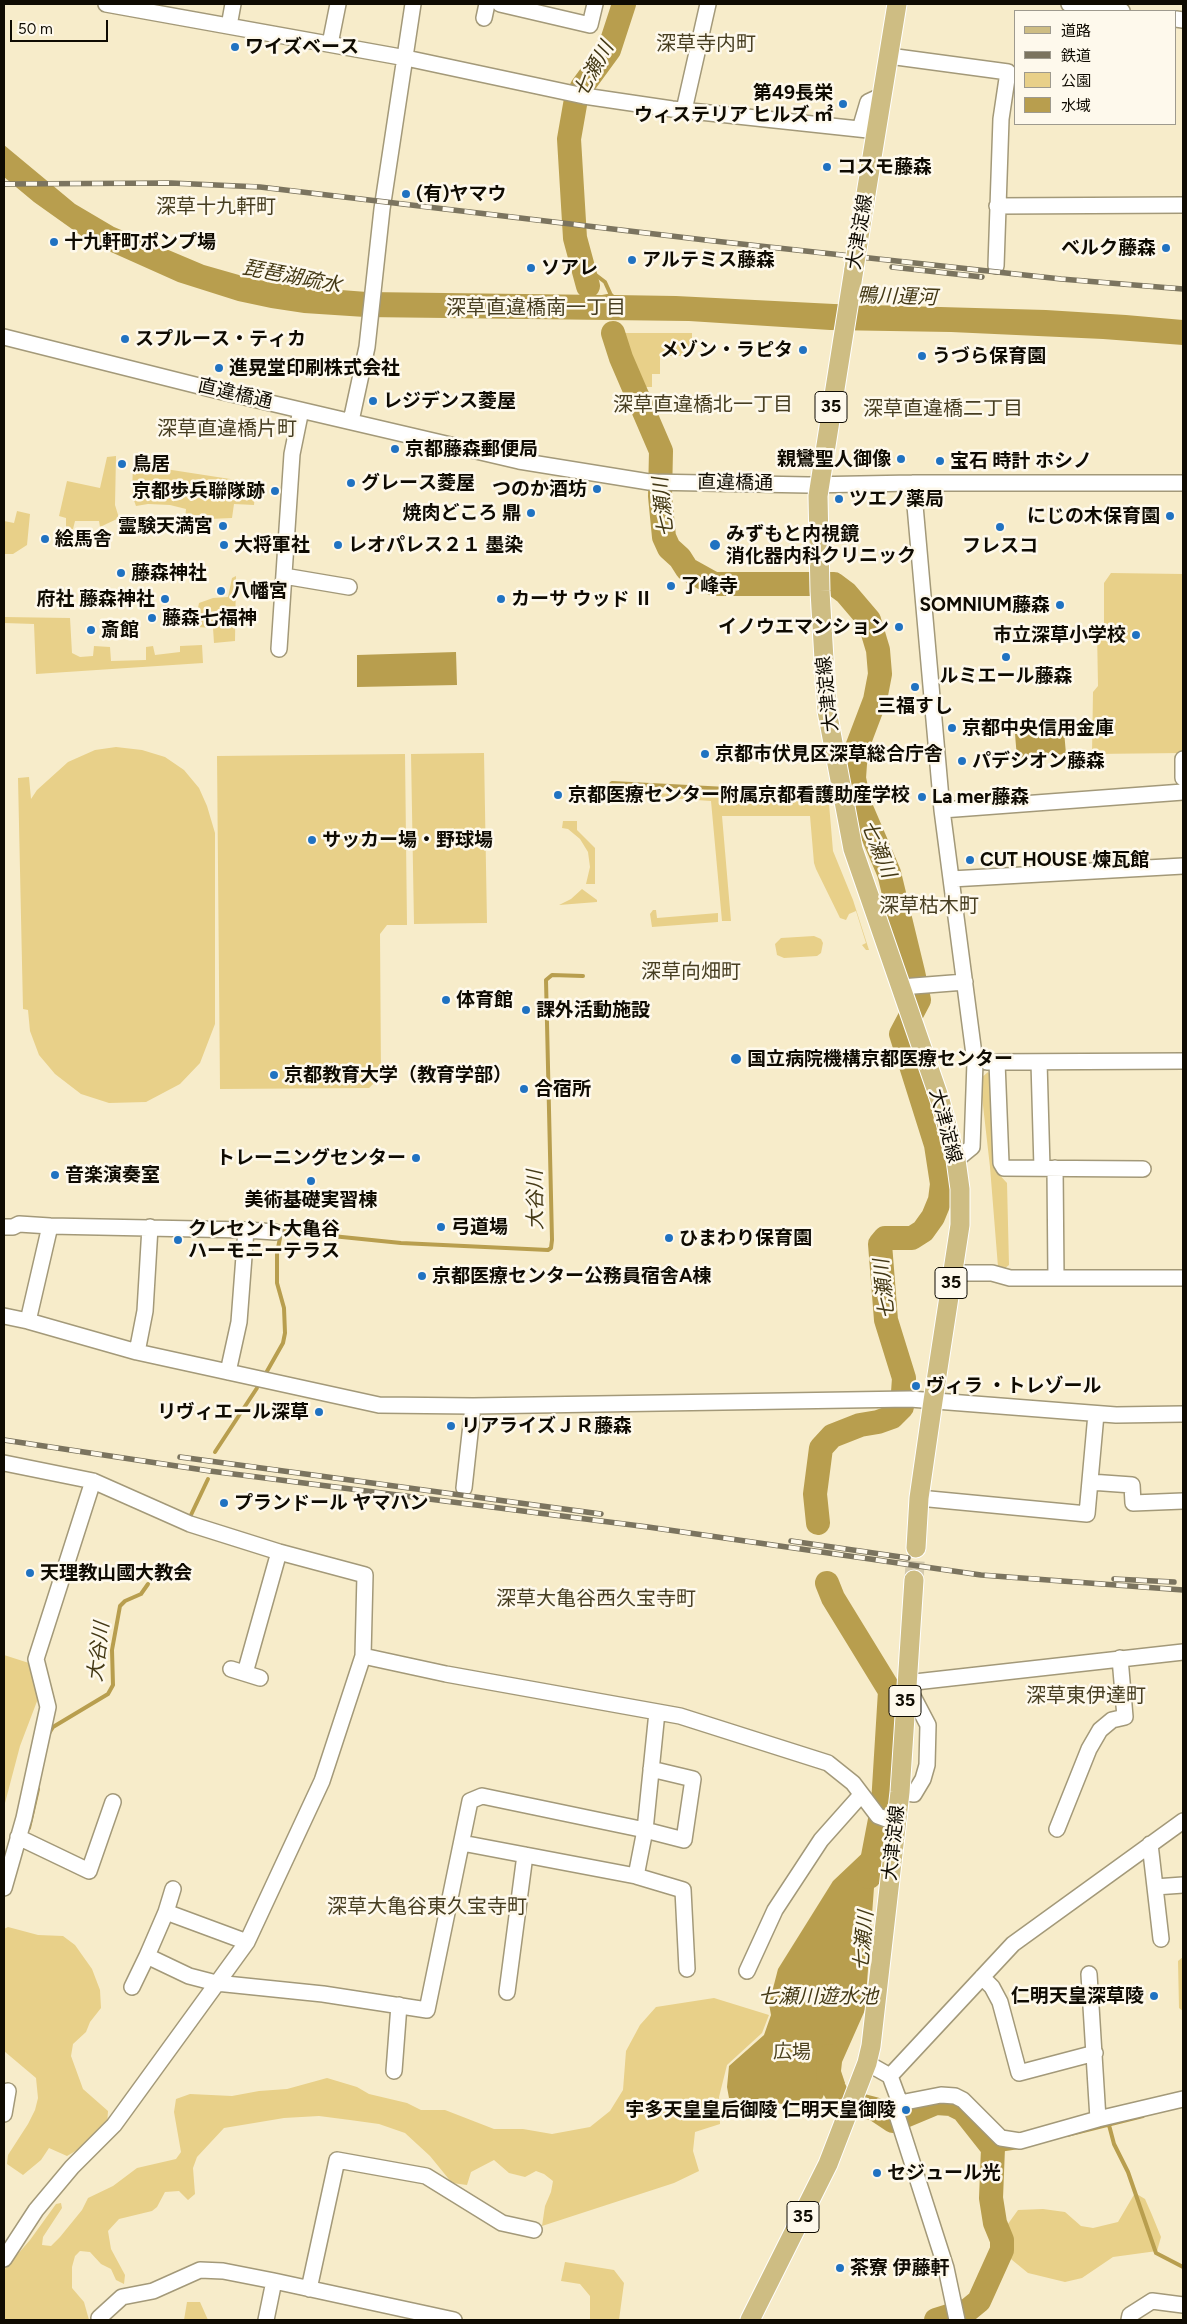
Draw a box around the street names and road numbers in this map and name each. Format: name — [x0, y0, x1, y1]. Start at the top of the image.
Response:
street label: 大津淀線 — [843, 193, 877, 271]
street label: 直違橋通 — [195, 374, 275, 414]
road number: 35 — [815, 392, 847, 422]
street label: 直違橋通 — [697, 471, 773, 495]
street label: 大津淀線 — [813, 655, 843, 733]
street label: 大津淀線 — [924, 1086, 966, 1166]
road number: 35 — [935, 1268, 967, 1299]
road number: 35 — [889, 1685, 921, 1716]
street label: 大津淀線 — [879, 1804, 909, 1882]
road number: 35 — [787, 2202, 819, 2232]

